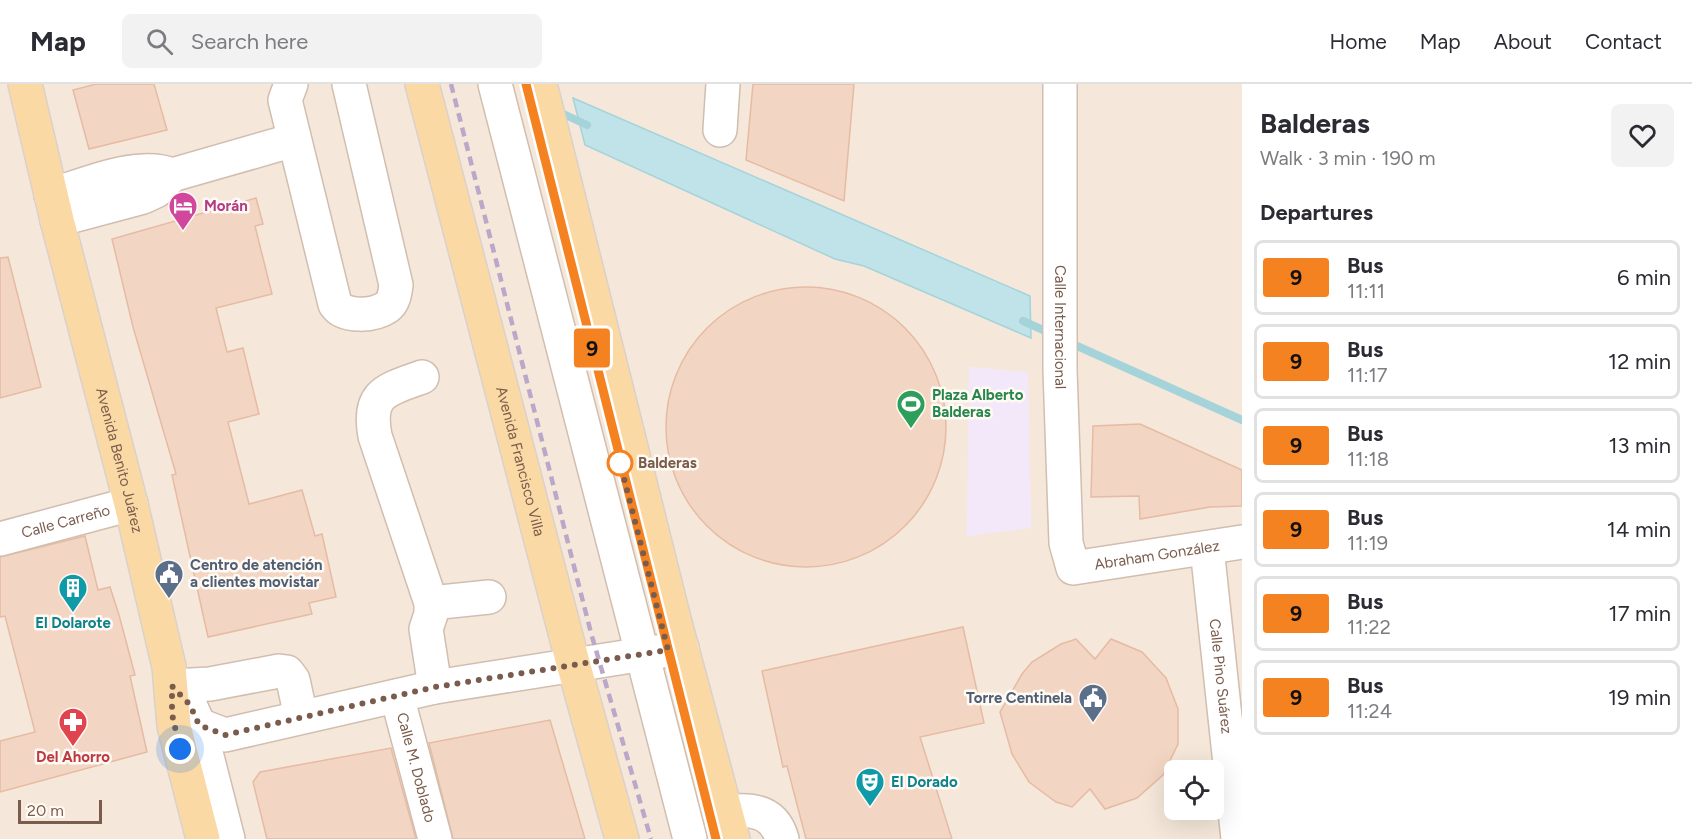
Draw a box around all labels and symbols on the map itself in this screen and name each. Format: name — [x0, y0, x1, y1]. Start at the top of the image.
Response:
hotel icon: Morán — [167, 190, 199, 232]
place label: Morán — [204, 197, 248, 215]
street label: Calle Internacional — [1051, 265, 1070, 389]
line badge: 9 — [572, 328, 612, 368]
street label: Avenida Francisco Villa — [492, 384, 549, 538]
street label: Avenida Benito Juárez — [92, 386, 146, 535]
place label: Plaza Alberto Balderas — [932, 386, 1024, 421]
sports icon: Plaza Alberto Balderas — [895, 388, 927, 430]
marker: Balderas — [607, 450, 633, 476]
place label: Balderas — [638, 454, 697, 472]
street label: Calle Carreño — [19, 501, 112, 542]
street label: Abraham González — [1093, 537, 1221, 574]
place label: Centro de atención a clientes movistar — [190, 556, 323, 591]
public building icon: Centro de atención a clientes movistar — [153, 558, 185, 600]
building icon: El Dolarote — [57, 572, 89, 614]
place label: El Dolarote — [35, 614, 111, 632]
street label: Calle Pino Suárez — [1206, 618, 1236, 735]
public building icon: Torre Centinela — [1077, 682, 1109, 724]
place label: Torre Centinela — [966, 689, 1072, 707]
pharmacy icon: Del Ahorro — [57, 706, 89, 748]
street label: Calle M. Doblado — [393, 711, 439, 825]
your location — [165, 734, 195, 764]
place label: Del Ahorro — [36, 748, 110, 766]
theatre icon: El Dorado — [854, 766, 886, 808]
place label: El Dorado — [891, 773, 958, 791]
scale bar — [18, 797, 102, 824]

